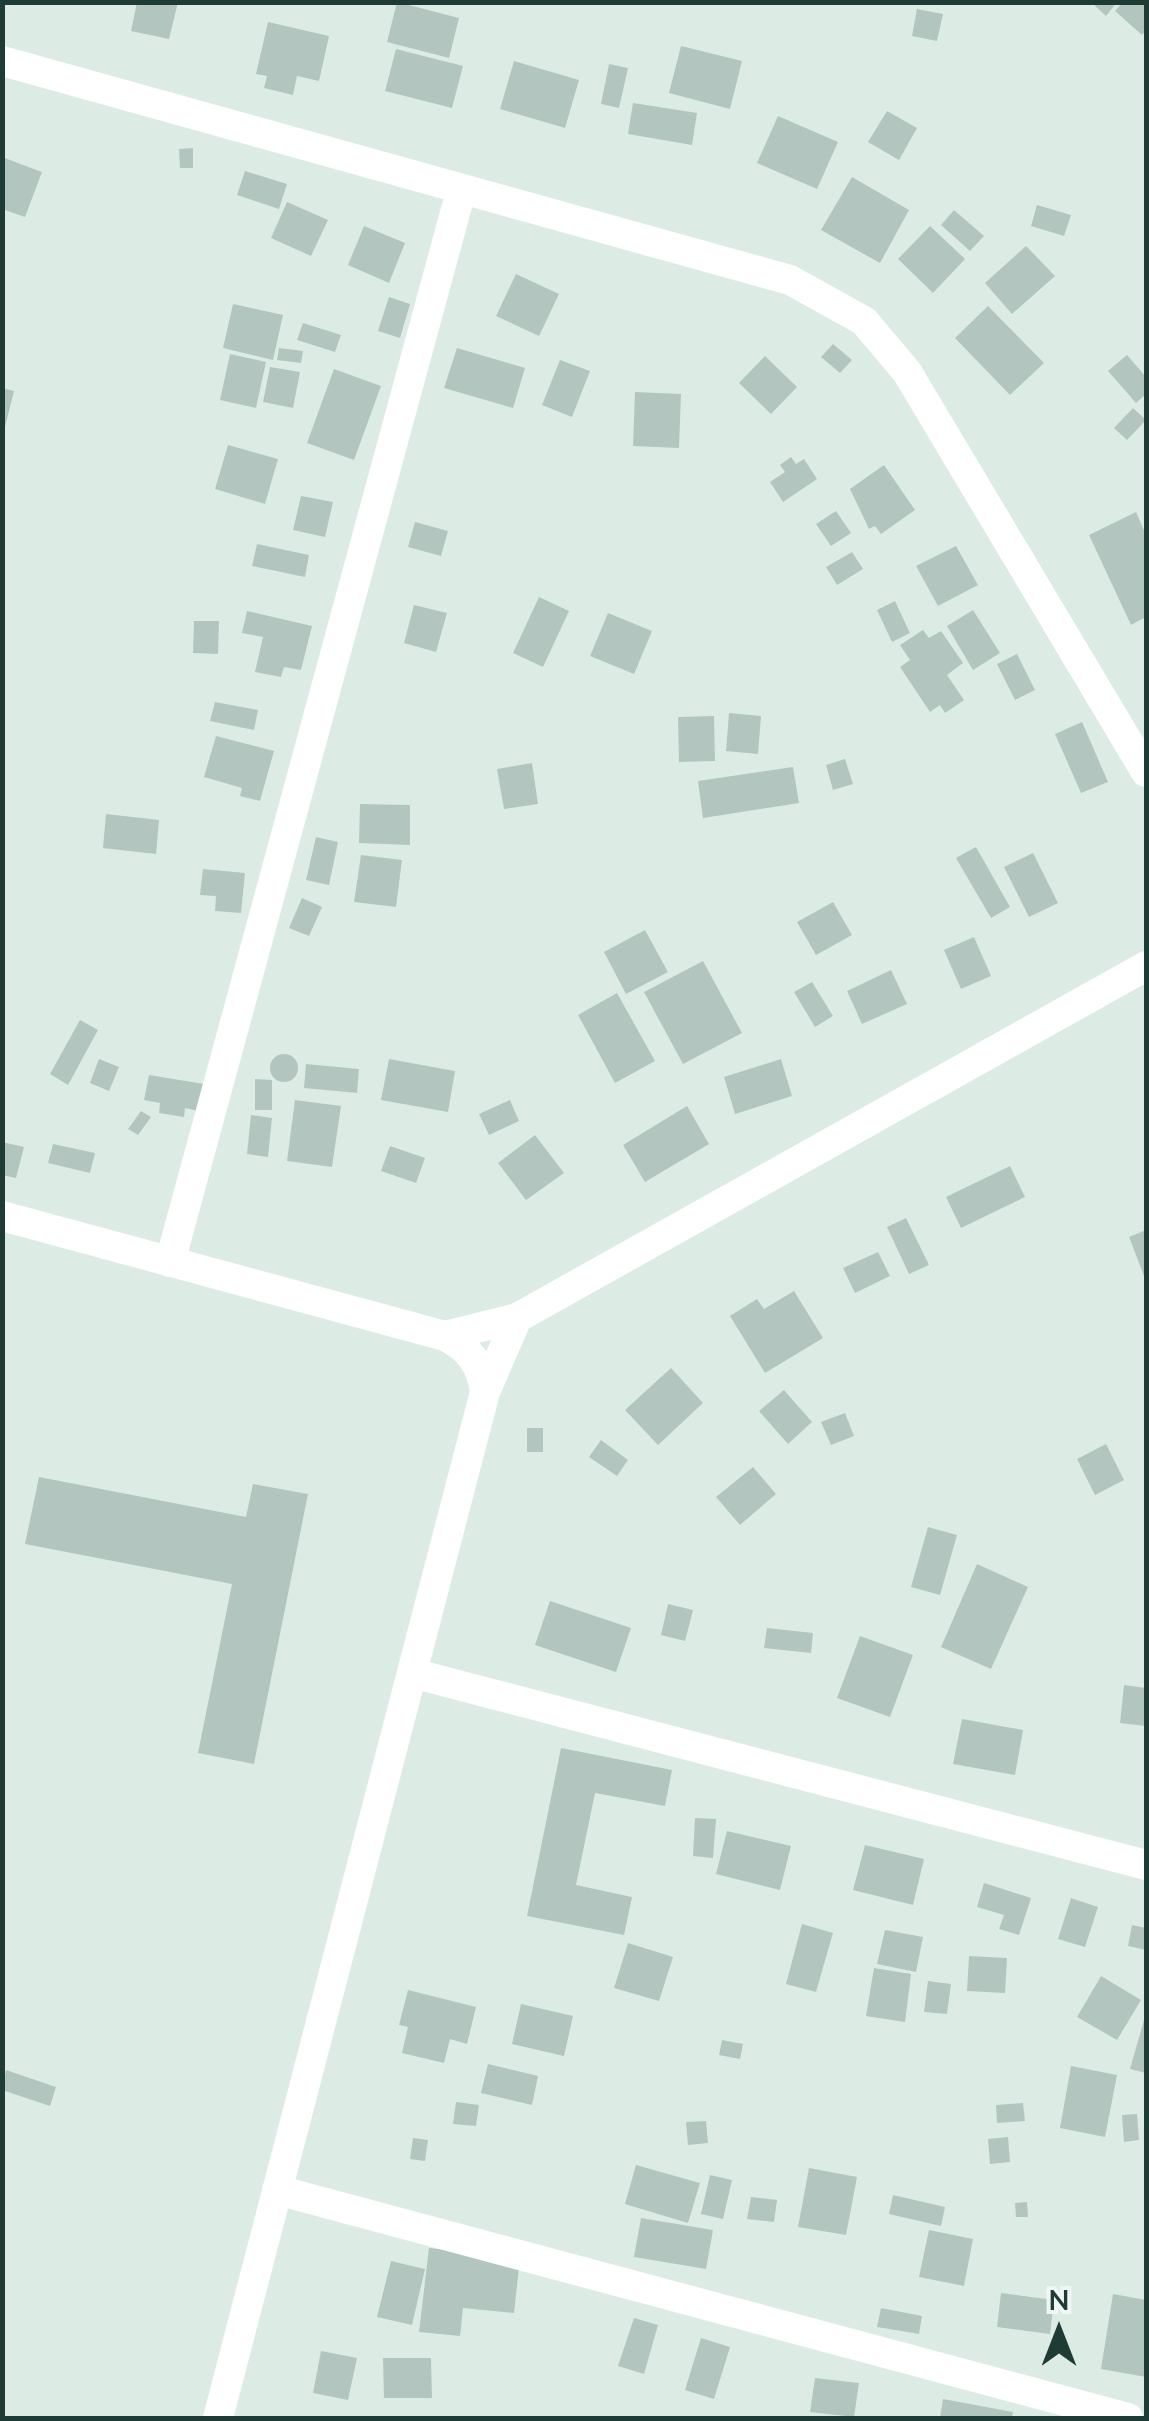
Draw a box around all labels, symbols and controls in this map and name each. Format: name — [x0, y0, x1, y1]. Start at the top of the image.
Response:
north arrow — [1009, 2281, 1109, 2381]
text: N — [1049, 2282, 1069, 2320]

